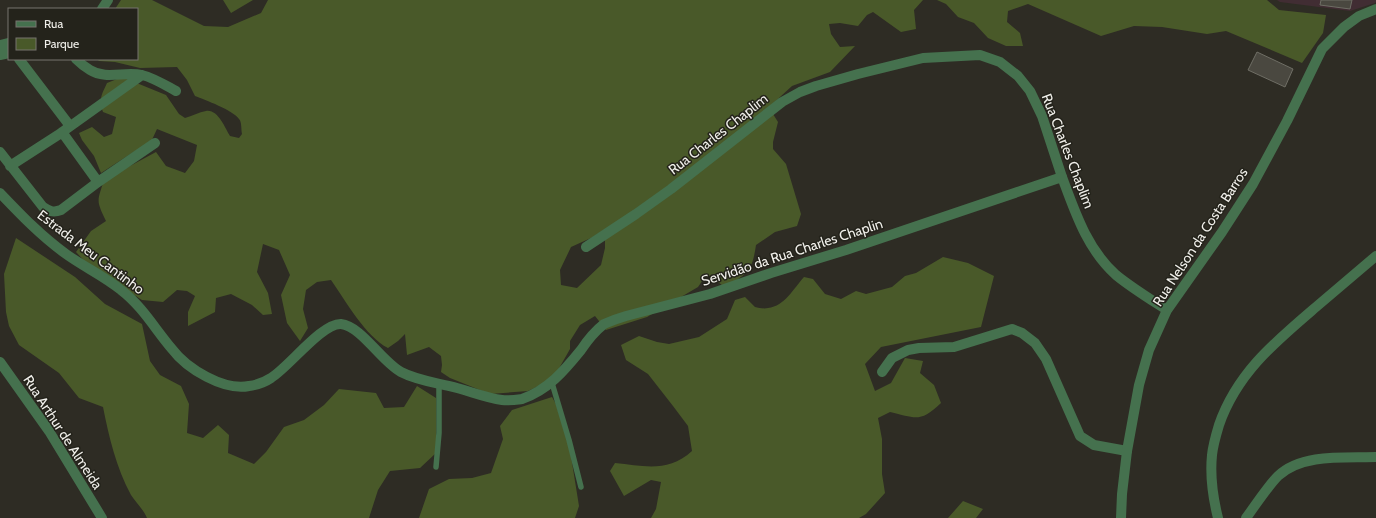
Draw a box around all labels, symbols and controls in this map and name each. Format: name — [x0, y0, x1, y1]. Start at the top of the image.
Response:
legend — [8, 8, 138, 60]
text: Rua — [44, 16, 63, 31]
text: Parque — [44, 36, 79, 51]
street label: Rua Charles Chaplim — [665, 90, 771, 178]
street label: Rua Charles Chaplim — [1038, 91, 1098, 211]
street label: Rua Nelson da Costa Barros — [1148, 164, 1252, 310]
street label: Estrada Meu Cantinho — [34, 206, 148, 298]
street label: Servidão da Rua Charles Chaplin — [699, 214, 885, 290]
street label: Rua Arthur de Almeida — [19, 372, 107, 493]

